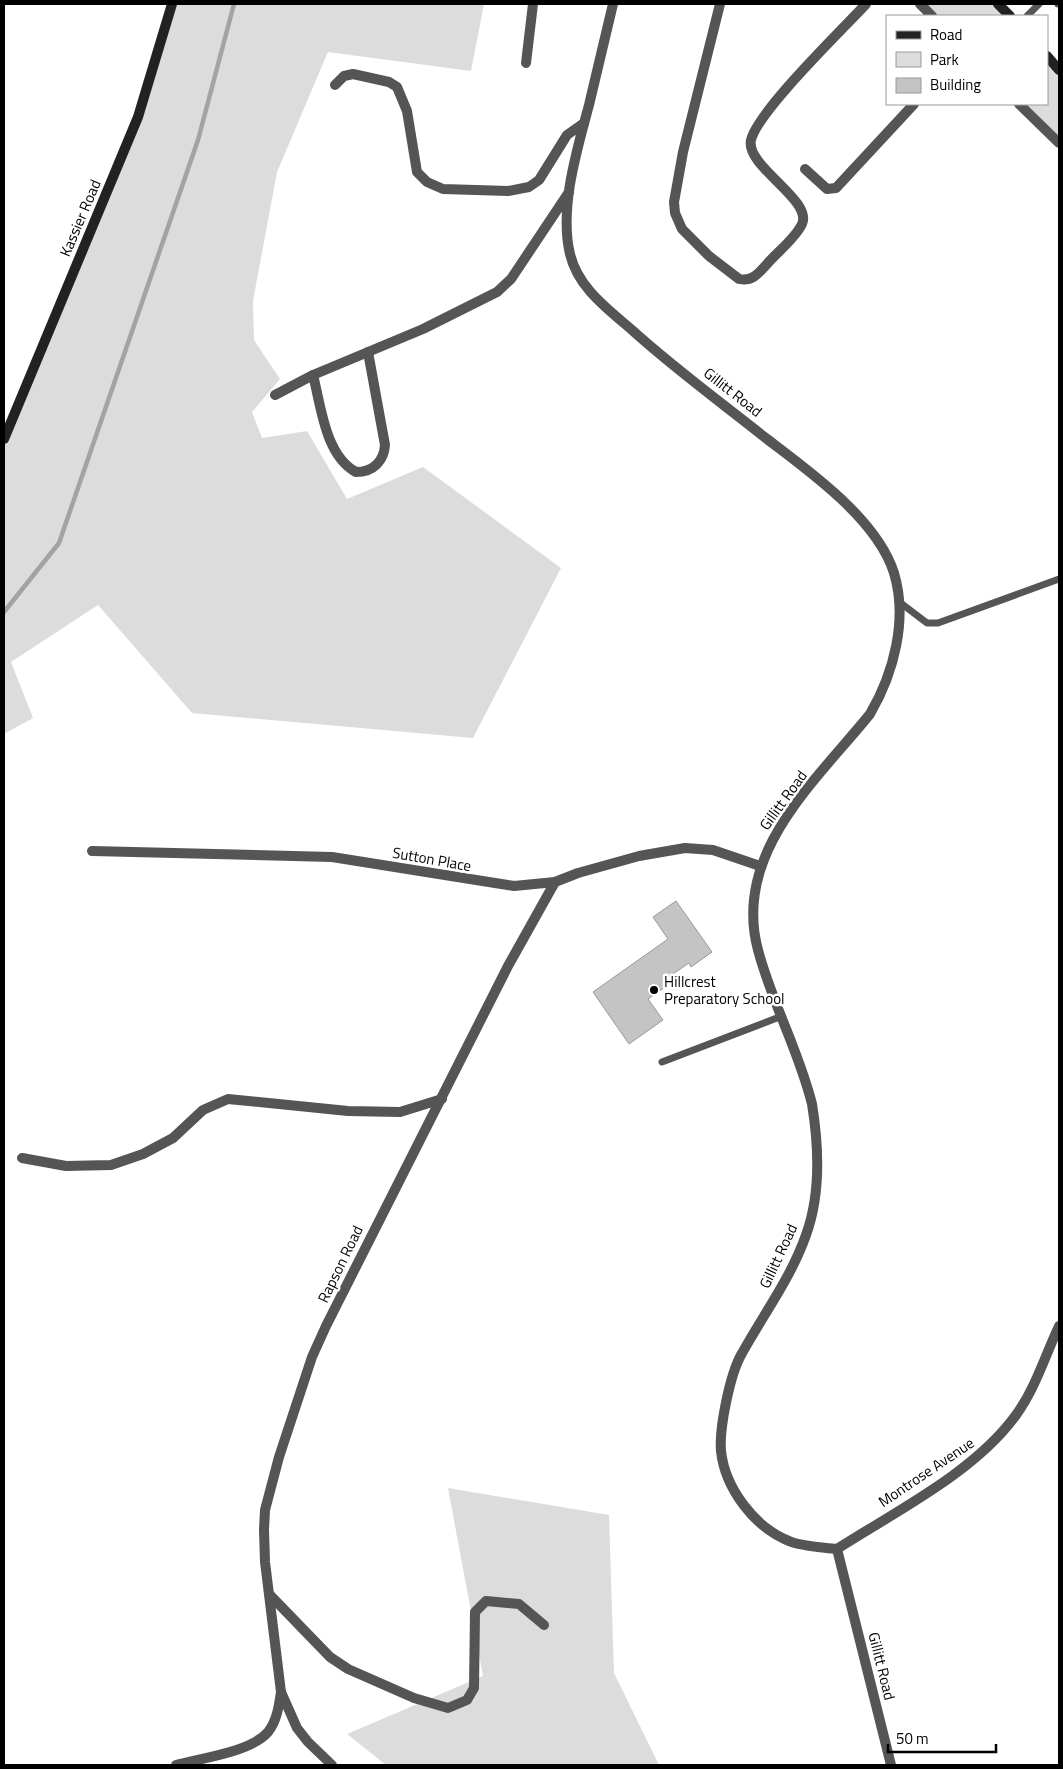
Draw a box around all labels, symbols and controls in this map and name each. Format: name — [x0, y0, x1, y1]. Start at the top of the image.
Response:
legend — [886, 15, 1048, 105]
text: Road — [930, 23, 962, 46]
text: Park — [930, 48, 959, 71]
text: Building — [930, 73, 981, 96]
street label: Kassier Road — [53, 176, 107, 260]
street label: Gillitt Road — [699, 362, 767, 422]
street label: Gillitt Road — [753, 765, 813, 835]
street label: Sutton Place — [391, 841, 473, 877]
place label: Hillcrest Preparatory School — [664, 970, 785, 1010]
marker: Hillcrest Preparatory School — [648, 984, 660, 996]
street label: Gillitt Road — [753, 1220, 803, 1292]
street label: Rapson Road — [311, 1221, 369, 1307]
street label: Montrose Avenue — [873, 1431, 979, 1513]
street label: Gillitt Road — [862, 1630, 902, 1702]
scale bar — [888, 1722, 996, 1754]
text: 50 m — [896, 1727, 929, 1750]

